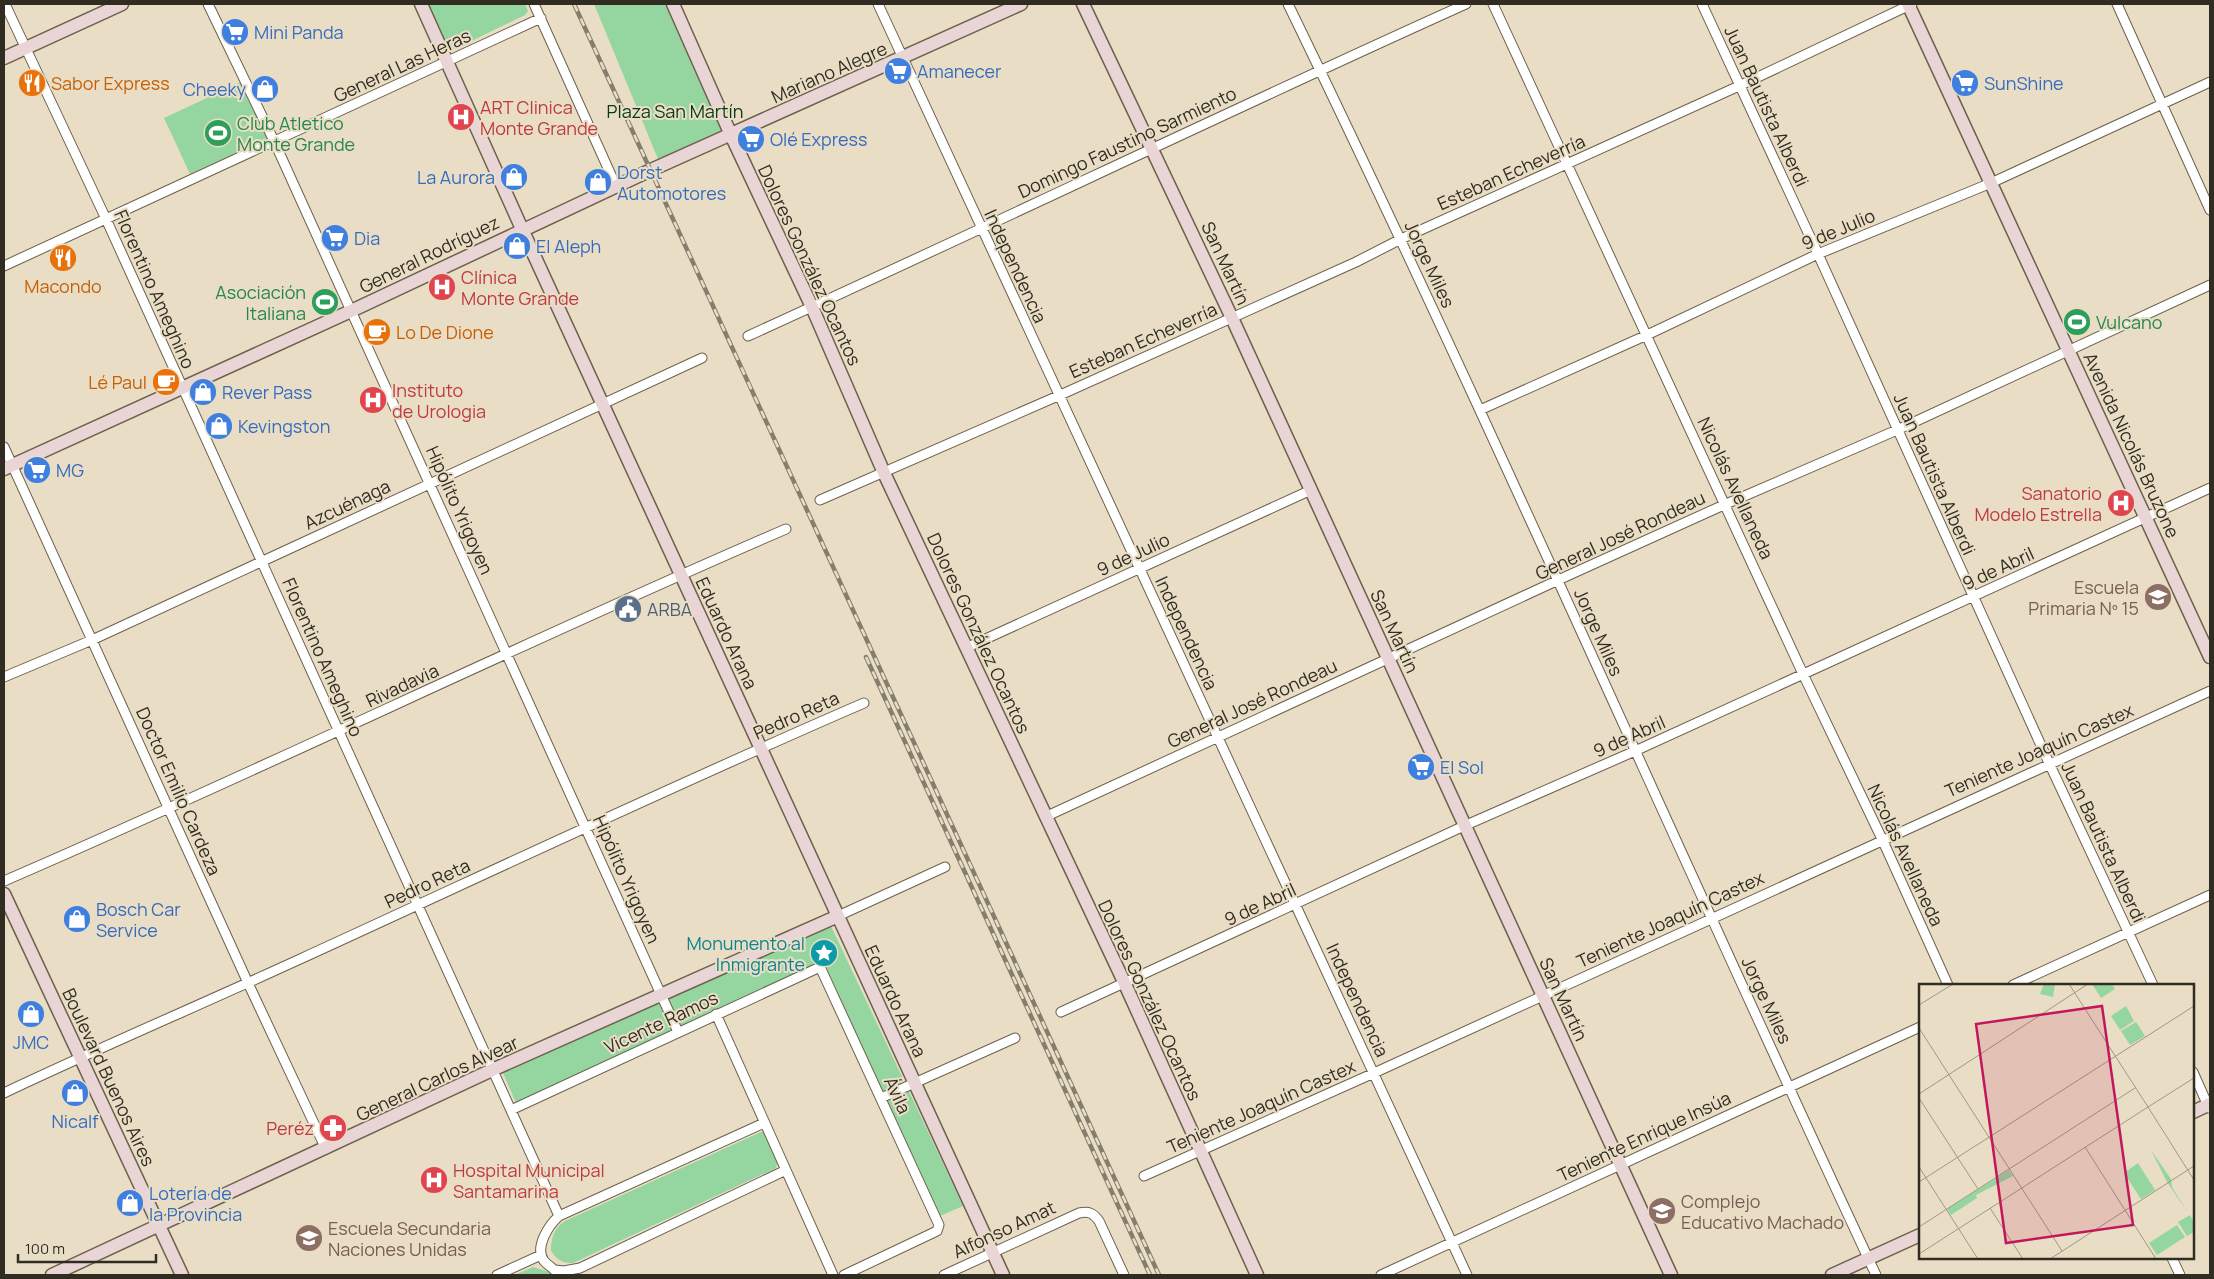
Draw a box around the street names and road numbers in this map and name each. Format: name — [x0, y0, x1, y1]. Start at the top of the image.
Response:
street label: Juan Bautista Alberdi — [1719, 22, 1815, 190]
street label: General Las Heras — [330, 23, 474, 107]
street label: Mariano Alegre — [767, 36, 891, 108]
street label: Domingo Faustino Sarmiento — [1014, 81, 1240, 203]
street label: Esteban Echeverría — [1433, 129, 1589, 215]
street label: Dolores González Ocantos — [753, 161, 867, 369]
street label: 9 de Julio — [1798, 203, 1878, 255]
street label: Independencia — [979, 205, 1053, 327]
street label: Florentino Ameghino — [109, 206, 201, 372]
street label: General Rodríguez — [355, 210, 503, 298]
street label: Jorge Miles — [1399, 217, 1461, 311]
street label: San Martín — [1196, 218, 1256, 308]
street label: Esteban Echeverría — [1065, 297, 1221, 383]
street label: Avenida Nicolás Bruzone — [2078, 348, 2186, 542]
street label: Juan Bautista Alberdi — [1889, 389, 1981, 559]
street label: Nicolás Avellaneda — [1693, 413, 1779, 563]
street label: Hipólito Yrigoyen — [421, 442, 499, 578]
street label: Azcuénaga — [300, 474, 394, 534]
street label: General José Rondeau — [1531, 485, 1709, 585]
street label: 9 de Julio — [1093, 527, 1173, 581]
street label: Dolores González Ocantos — [922, 529, 1036, 737]
street label: 9 de Abril — [1958, 541, 2038, 595]
street label: Independencia — [1150, 572, 1224, 694]
street label: Eduardo Arana — [691, 573, 763, 693]
street label: Florentino Ameghino — [277, 574, 369, 740]
street label: Jorge Miles — [1569, 584, 1629, 680]
street label: San Martín — [1365, 586, 1425, 676]
street label: General José Rondeau — [1163, 653, 1341, 753]
street label: Rivadavia — [362, 658, 442, 712]
street label: Pedro Reta — [749, 685, 843, 745]
street label: Teniente Joaquín Castex — [1941, 697, 2138, 802]
street label: Doctor Emilio Cardeza — [131, 703, 227, 879]
street label: 9 de Abril — [1589, 709, 1669, 763]
street label: Juan Bautista Alberdi — [2056, 758, 2152, 926]
street label: Nicolás Avellaneda — [1863, 780, 1949, 930]
street label: Hipólito Yrigoyen — [588, 811, 666, 947]
street label: Pedro Reta — [380, 853, 474, 913]
street label: Teniente Joaquín Castex — [1572, 865, 1768, 973]
street label: 9 de Abril — [1220, 877, 1300, 931]
street label: Dolores González Ocantos — [1093, 896, 1207, 1104]
street label: Independencia — [1321, 939, 1395, 1061]
street label: Eduardo Arana — [860, 941, 932, 1061]
street label: Jorge Miles — [1736, 953, 1798, 1047]
street label: San Martín — [1534, 954, 1594, 1044]
street label: Boulevard Buenos Aires — [57, 984, 161, 1170]
street label: Vicente Ramos — [600, 985, 722, 1059]
street label: General Carlos Alvear — [352, 1030, 522, 1126]
street label: Teniente Joaquín Castex — [1163, 1053, 1360, 1158]
street label: Ávila — [879, 1073, 917, 1117]
street label: Teniente Enrique Insúa — [1554, 1085, 1734, 1187]
street label: Alfonso Amat — [949, 1195, 1059, 1263]

